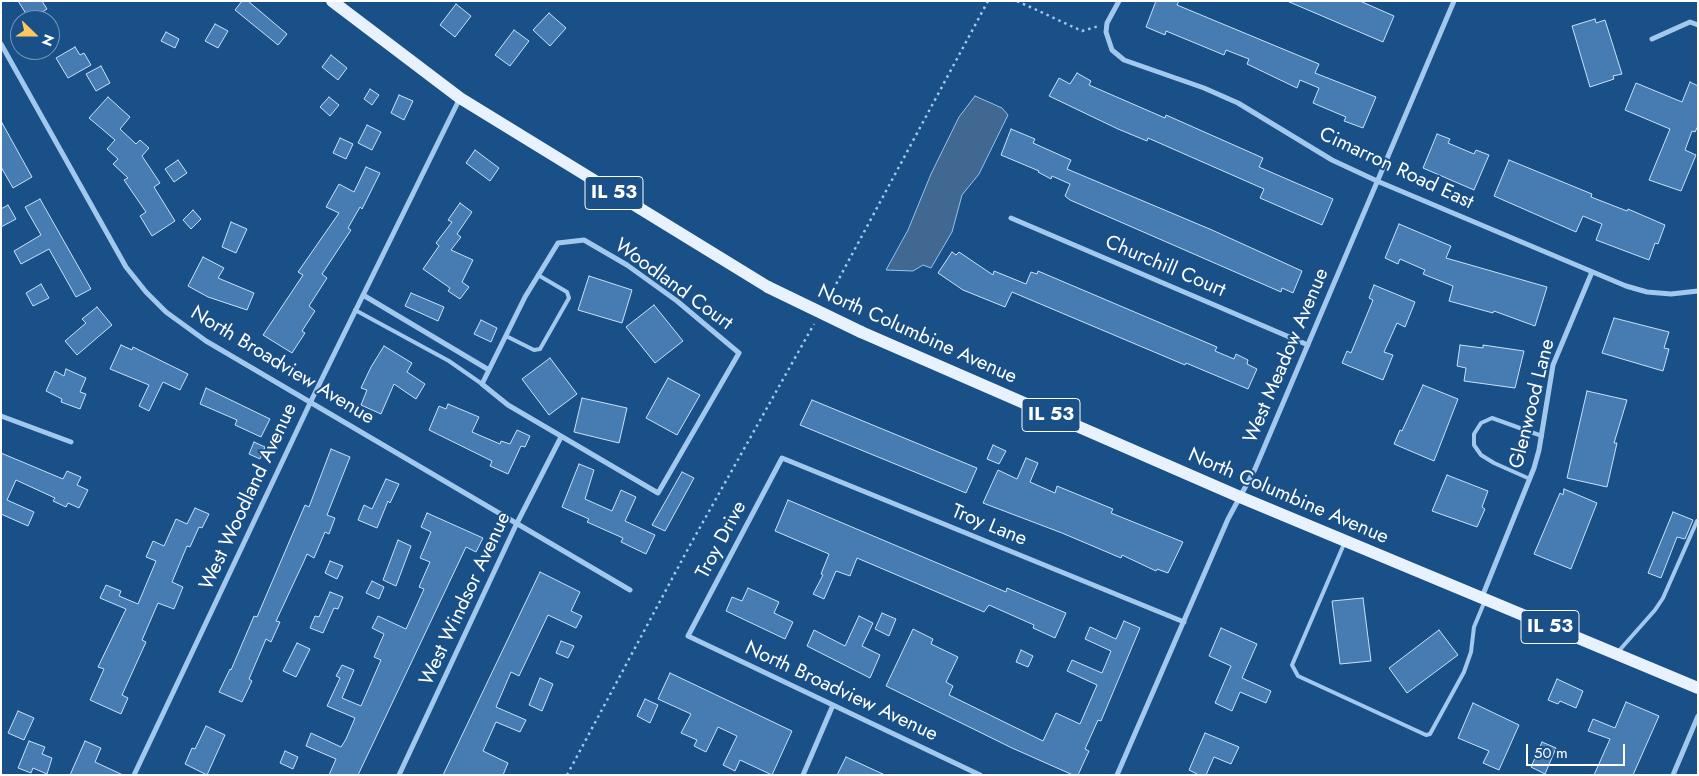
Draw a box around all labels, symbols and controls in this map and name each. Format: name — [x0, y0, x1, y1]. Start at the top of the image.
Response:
north arrow — [10, 10, 60, 60]
text: N — [37, 31, 59, 49]
street label: Cimarron Road East — [1315, 123, 1477, 215]
road number: IL 53 — [585, 177, 643, 210]
street label: Churchill Court — [1101, 231, 1229, 303]
street label: Woodland Court — [609, 234, 737, 336]
street label: West Meadow Avenue — [1239, 265, 1335, 447]
street label: North Columbine Avenue — [814, 280, 1020, 390]
street label: North Broadview Avenue — [186, 302, 378, 430]
street label: Glenwood Lane — [1505, 337, 1561, 471]
road number: IL 53 — [1022, 398, 1080, 432]
street label: West Woodland Avenue — [195, 400, 303, 594]
street label: North Columbine Avenue — [1184, 444, 1392, 550]
street label: Troy Drive — [692, 497, 752, 583]
street label: Troy Lane — [948, 500, 1030, 552]
street label: West Windsor Avenue — [415, 509, 517, 689]
road number: IL 53 — [1521, 610, 1579, 644]
street label: North Broadview Avenue — [741, 637, 941, 747]
scale bar — [1529, 734, 1628, 766]
text: 50 m — [1534, 742, 1568, 764]

